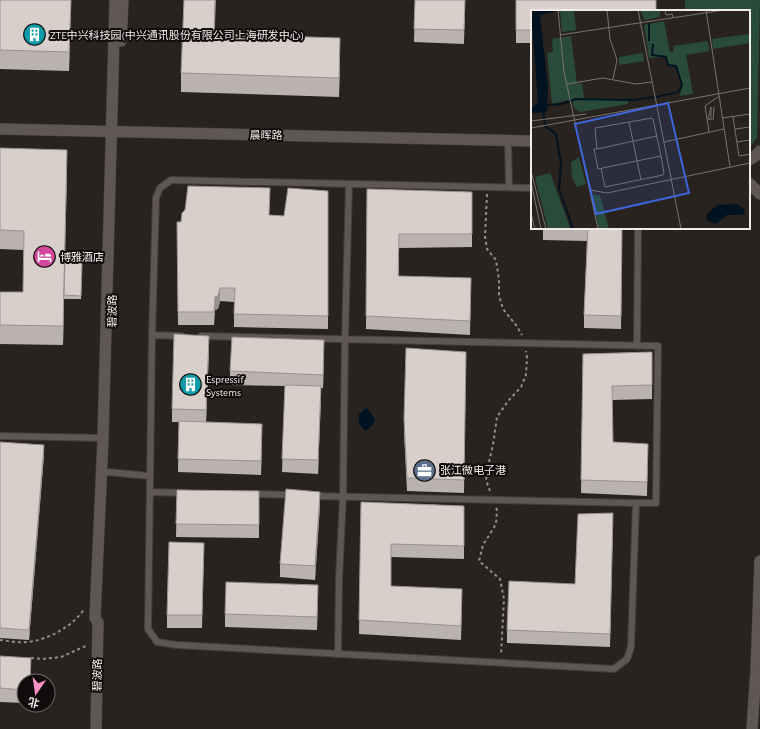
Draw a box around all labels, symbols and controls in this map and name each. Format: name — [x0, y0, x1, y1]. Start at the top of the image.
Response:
inset map — [531, 10, 750, 229]
building icon: ZTE中兴科技园(中兴通讯股份有限公司上海研发中心) — [22, 22, 48, 48]
place label: ZTE中兴科技园(中兴通讯股份有限公司上海研发中心) — [50, 29, 304, 41]
street label: 晨晖路 — [249, 129, 283, 141]
hotel icon: 博雅酒店 — [32, 244, 58, 270]
place label: 博雅酒店 — [60, 251, 104, 263]
street label: 碧波路 — [106, 294, 118, 328]
building icon: Espressif Systems — [177, 372, 203, 398]
place label: Espressif Systems — [206, 374, 244, 398]
office icon: 张江微电子港 — [411, 457, 437, 483]
place label: 张江微电子港 — [440, 464, 506, 476]
street label: 碧波路 — [91, 658, 103, 692]
north arrow — [16, 673, 56, 713]
text: 北 — [27, 696, 40, 709]

